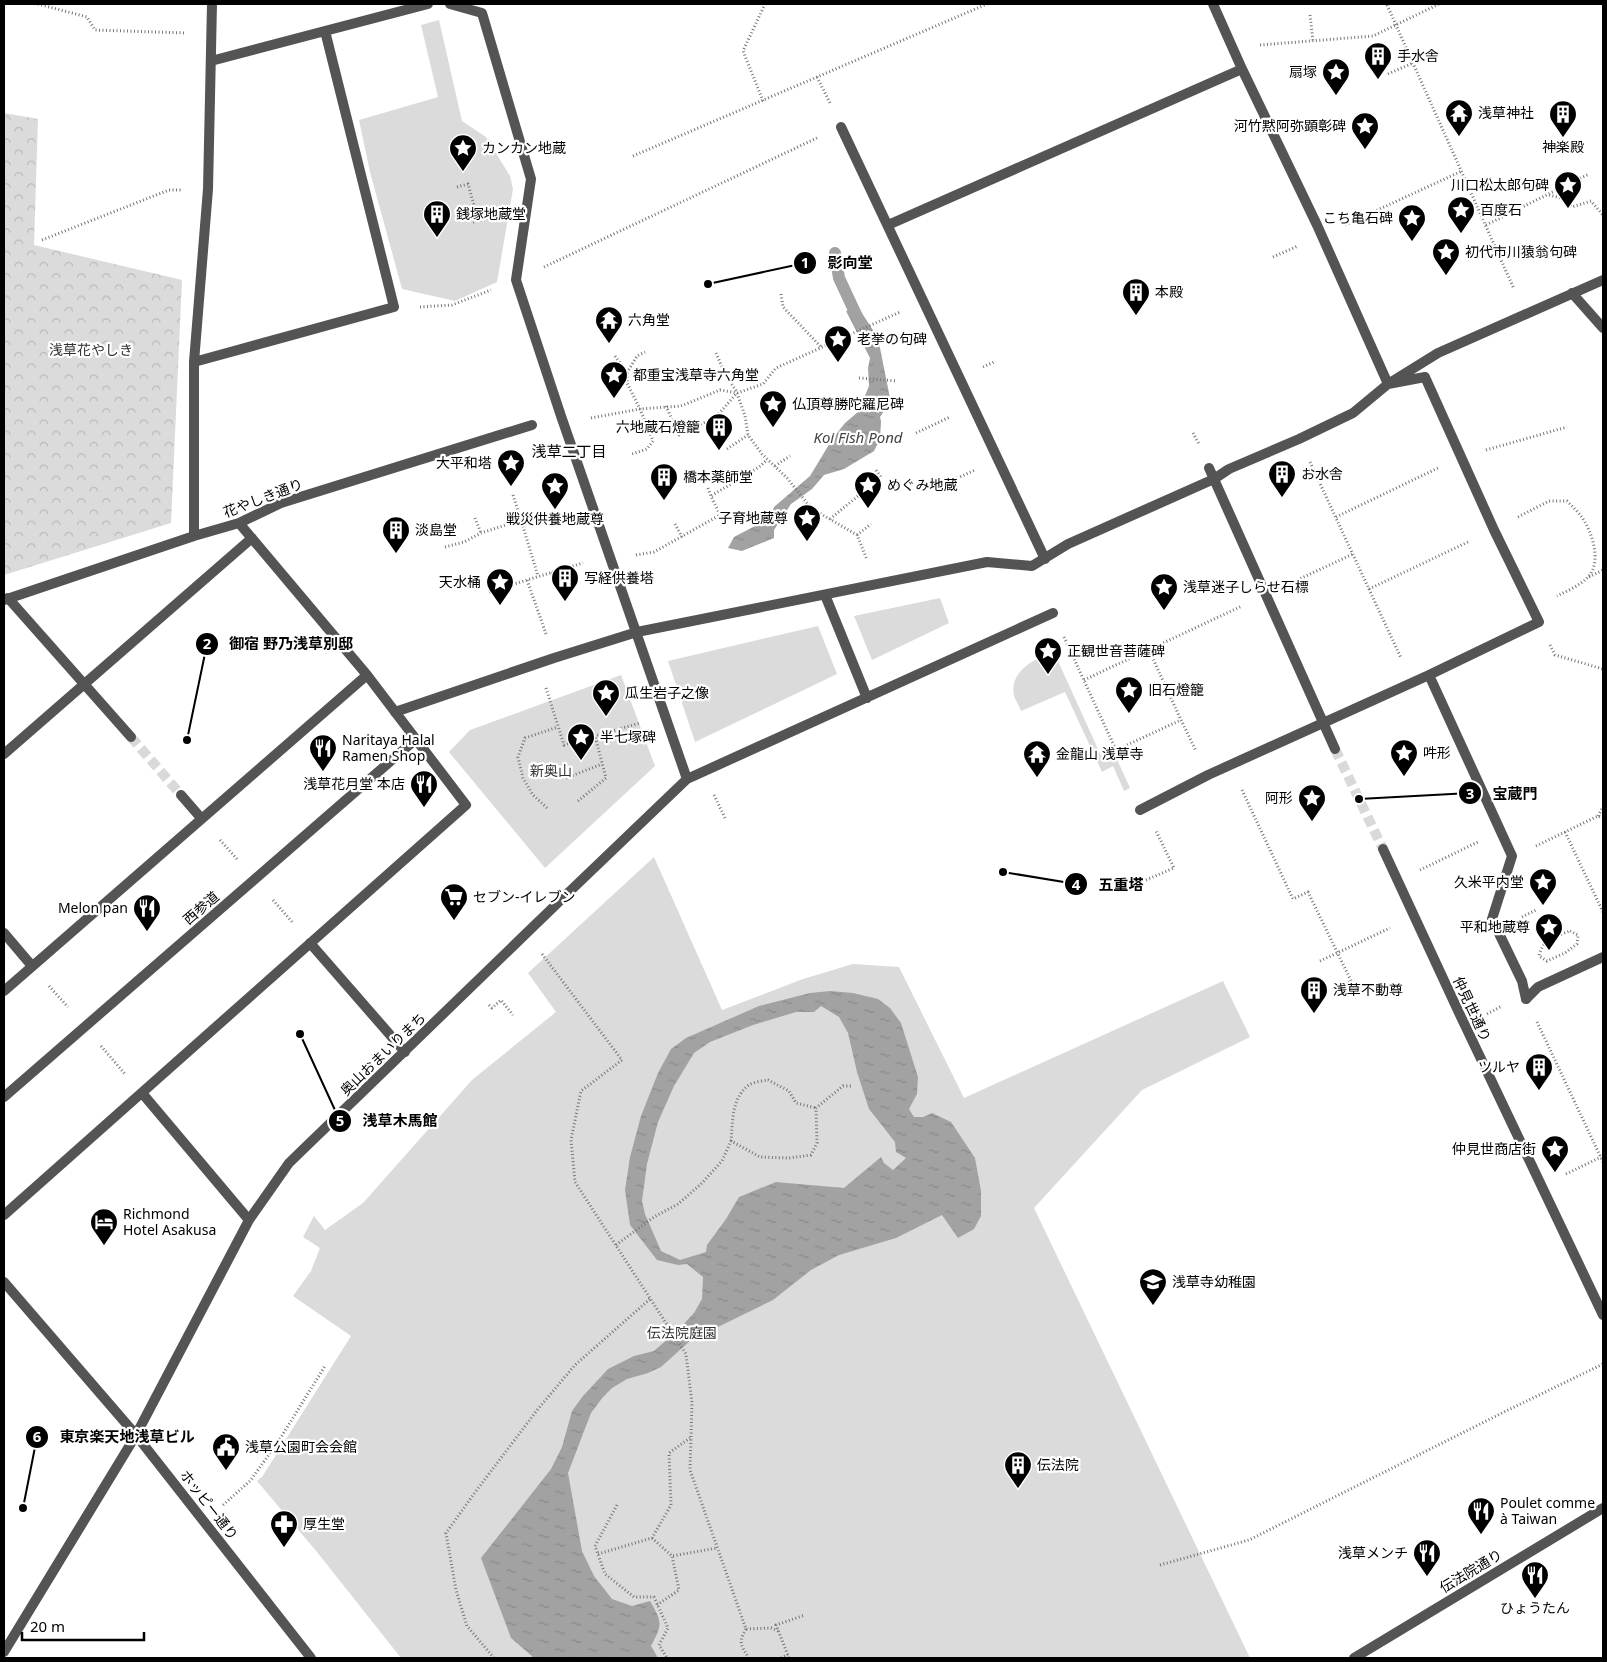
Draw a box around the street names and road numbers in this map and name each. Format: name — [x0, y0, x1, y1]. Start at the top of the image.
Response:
street label: 花やしき通り — [220, 474, 305, 521]
street label: 西参道 — [179, 887, 223, 929]
street label: 仲見世通り — [1449, 973, 1496, 1045]
street label: 奥山おまいりまち — [336, 1008, 430, 1099]
street label: ホッピー通り — [176, 1466, 243, 1544]
street label: 伝法院通り — [1436, 1544, 1506, 1597]

